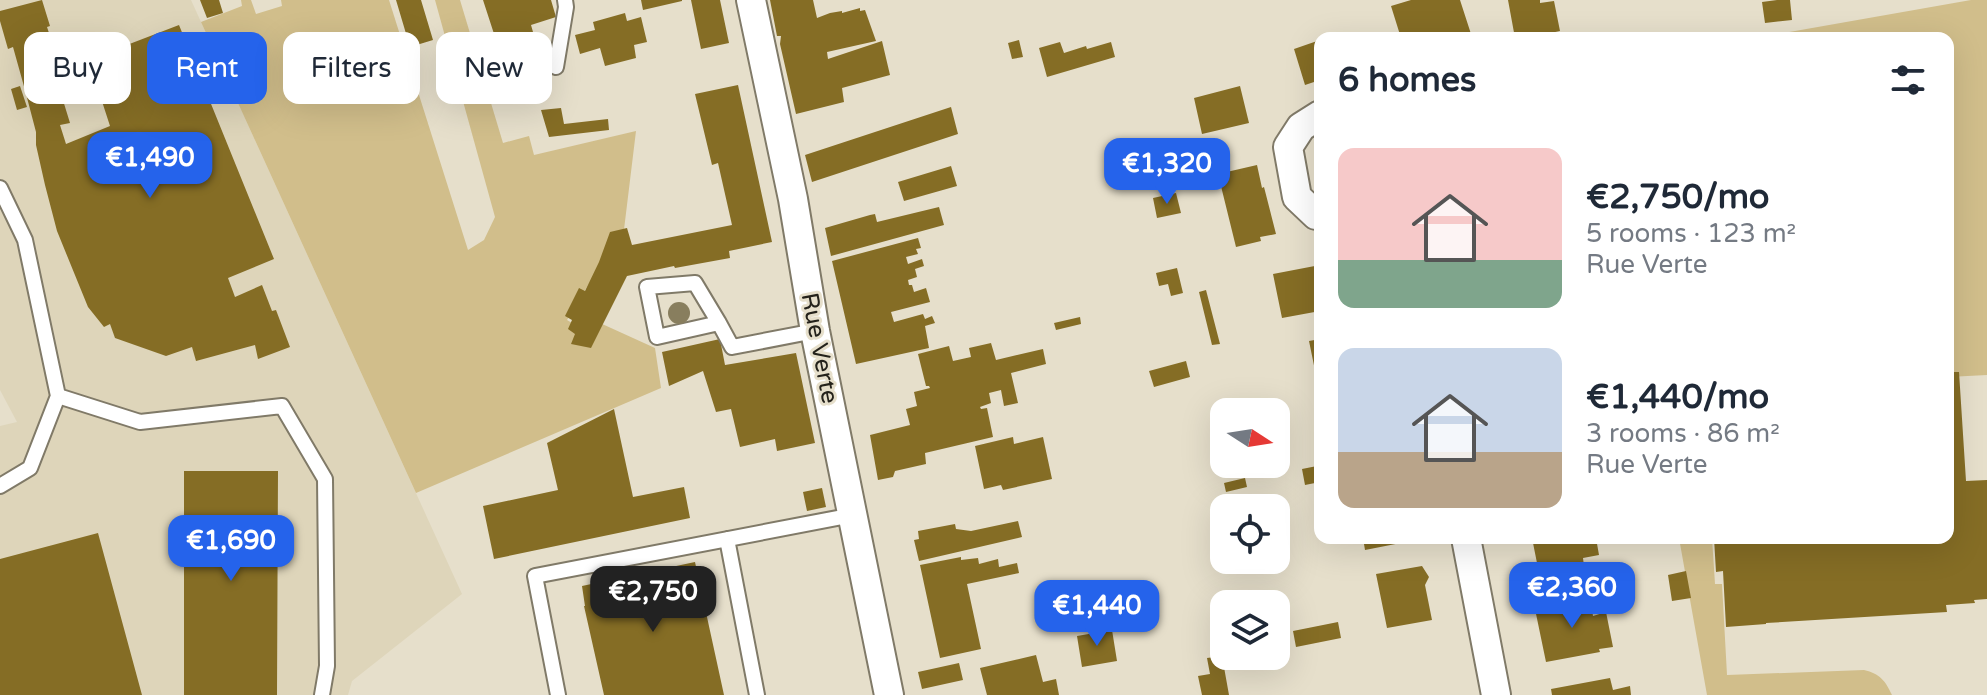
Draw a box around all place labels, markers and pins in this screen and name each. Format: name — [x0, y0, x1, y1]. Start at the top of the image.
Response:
pin: €1,490 — [85, 132, 215, 200]
pin: €1,320 — [1102, 138, 1232, 206]
pin: €1,690 — [166, 515, 296, 583]
pin: €2,360 — [1507, 562, 1637, 630]
pin: €2,750 — [588, 566, 718, 634]
pin: €1,440 — [1032, 580, 1162, 648]

